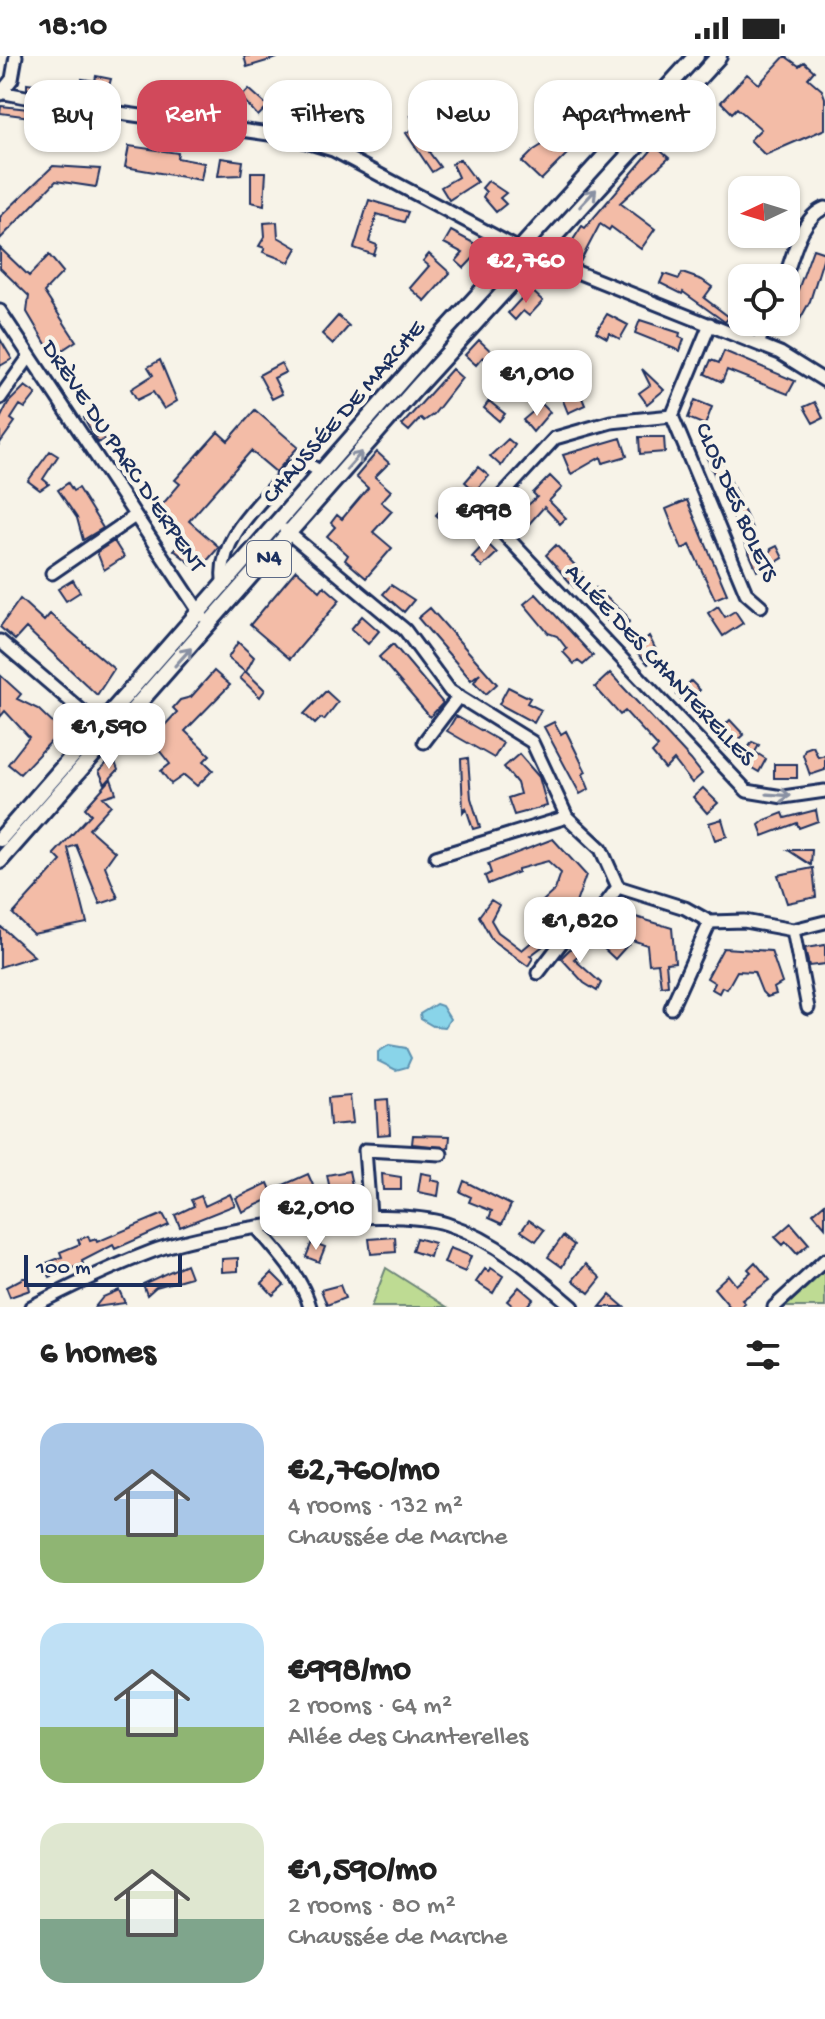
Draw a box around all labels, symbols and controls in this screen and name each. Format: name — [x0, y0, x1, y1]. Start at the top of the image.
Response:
text: 18:10 — [40, 11, 107, 46]
chip: Buy — [24, 80, 121, 152]
chip: Rent — [137, 80, 247, 152]
chip: Filters — [263, 80, 392, 152]
chip: New — [408, 80, 518, 152]
chip: Apartment — [534, 80, 716, 152]
north arrow — [728, 176, 800, 248]
map controls — [728, 176, 800, 336]
one-way arrow — [578, 188, 596, 208]
pin: €2,760 — [461, 237, 591, 305]
text: €2,760 — [487, 247, 565, 278]
button: locate — [728, 264, 800, 336]
street label: CHAUSSÉE DE MARCHE — [257, 314, 433, 511]
street label: DRÈVE DU PARC D'ERPENT — [32, 334, 211, 580]
pin: €1,010 — [472, 350, 602, 418]
text: €1,010 — [500, 360, 574, 391]
street label: CLOS DES BOLETS — [687, 419, 783, 588]
one-way arrow — [344, 451, 362, 471]
pin: €998 — [437, 487, 531, 555]
text: €998 — [456, 497, 512, 528]
road number: N4 — [247, 541, 291, 577]
street label: ALLÉE DES CHANTERELLES — [557, 559, 761, 774]
one-way arrow — [173, 647, 191, 667]
pin: €1,590 — [44, 703, 174, 771]
text: €1,590 — [71, 713, 147, 744]
one-way arrow — [765, 788, 792, 803]
pin: €1,820 — [515, 897, 645, 965]
text: €1,820 — [542, 907, 618, 938]
pin: €2,010 — [251, 1184, 381, 1252]
text: €2,010 — [278, 1194, 354, 1225]
scale bar — [24, 1251, 182, 1287]
text: 100 m — [36, 1256, 91, 1282]
icon: filters — [741, 1333, 785, 1377]
text: 6 homes — [40, 1335, 155, 1375]
text: €2,760/mo — [288, 1452, 440, 1492]
icon: home — [104, 1455, 200, 1551]
text: 4 rooms · 132 m² — [288, 1492, 463, 1523]
text: Chaussée de Marche — [288, 1523, 508, 1554]
text: €998/mo — [288, 1652, 411, 1692]
icon: home — [104, 1655, 200, 1751]
text: 2 rooms · 64 m² — [288, 1692, 452, 1723]
text: Allée des Chanterelles — [288, 1723, 528, 1754]
text: €1,590/mo — [288, 1852, 437, 1892]
icon: home — [104, 1855, 200, 1951]
text: 2 rooms · 80 m² — [288, 1892, 456, 1923]
text: Chaussée de Marche — [288, 1923, 508, 1954]

